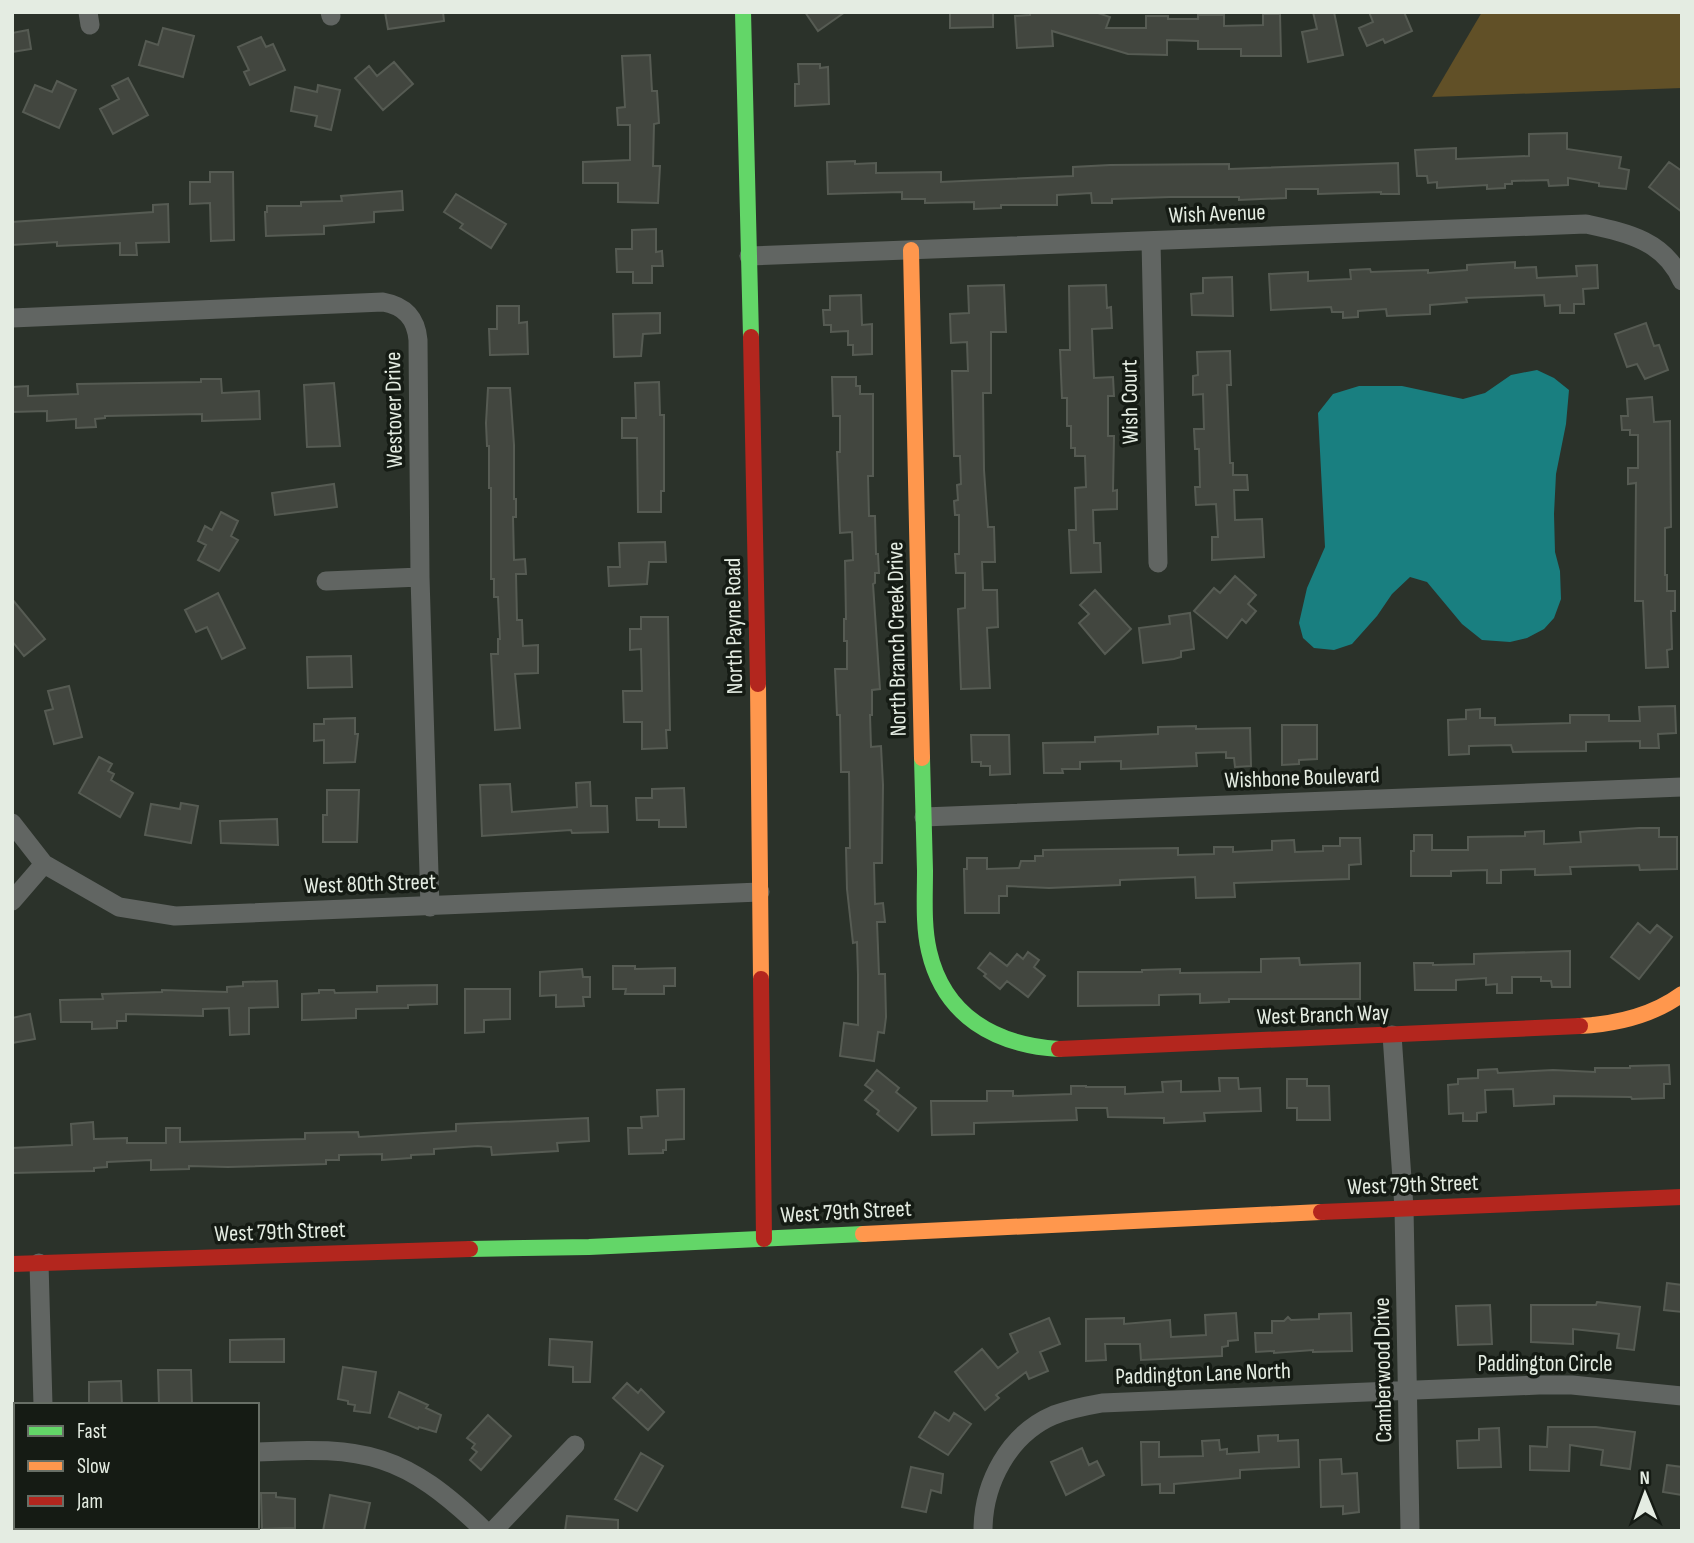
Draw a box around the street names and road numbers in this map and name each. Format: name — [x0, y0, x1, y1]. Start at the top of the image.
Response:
street label: Wish Avenue — [1168, 198, 1266, 230]
street label: Westover Drive — [379, 351, 409, 469]
street label: Wish Court — [1115, 359, 1145, 445]
street label: North Branch Creek Drive — [881, 541, 913, 737]
street label: North Payne Road — [719, 557, 749, 695]
street label: Wishbone Boulevard — [1224, 761, 1380, 795]
street label: West 80th Street — [303, 868, 437, 900]
street label: West Branch Way — [1256, 999, 1390, 1031]
street label: West 79th Street — [1347, 1169, 1479, 1201]
street label: West 79th Street — [780, 1195, 912, 1229]
street label: West 79th Street — [214, 1216, 346, 1248]
street label: Camberwood Drive — [1368, 1297, 1398, 1443]
street label: Paddington Circle — [1478, 1350, 1612, 1378]
street label: Paddington Lane North — [1115, 1357, 1291, 1391]

